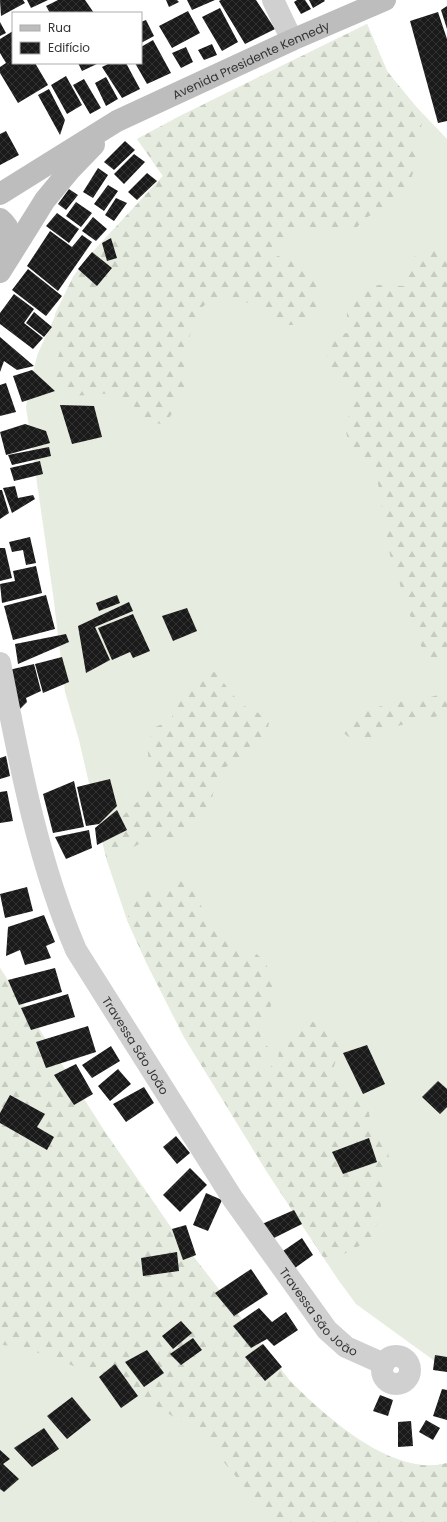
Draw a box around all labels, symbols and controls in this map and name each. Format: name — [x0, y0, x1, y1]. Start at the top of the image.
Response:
legend — [12, 12, 142, 64]
street label: Avenida Presidente Kennedy — [169, 16, 332, 103]
text: Rua — [48, 19, 71, 36]
text: Edifício — [48, 39, 90, 56]
street label: Travessa São João — [99, 993, 174, 1098]
street label: Travessa São João — [276, 1264, 361, 1360]

